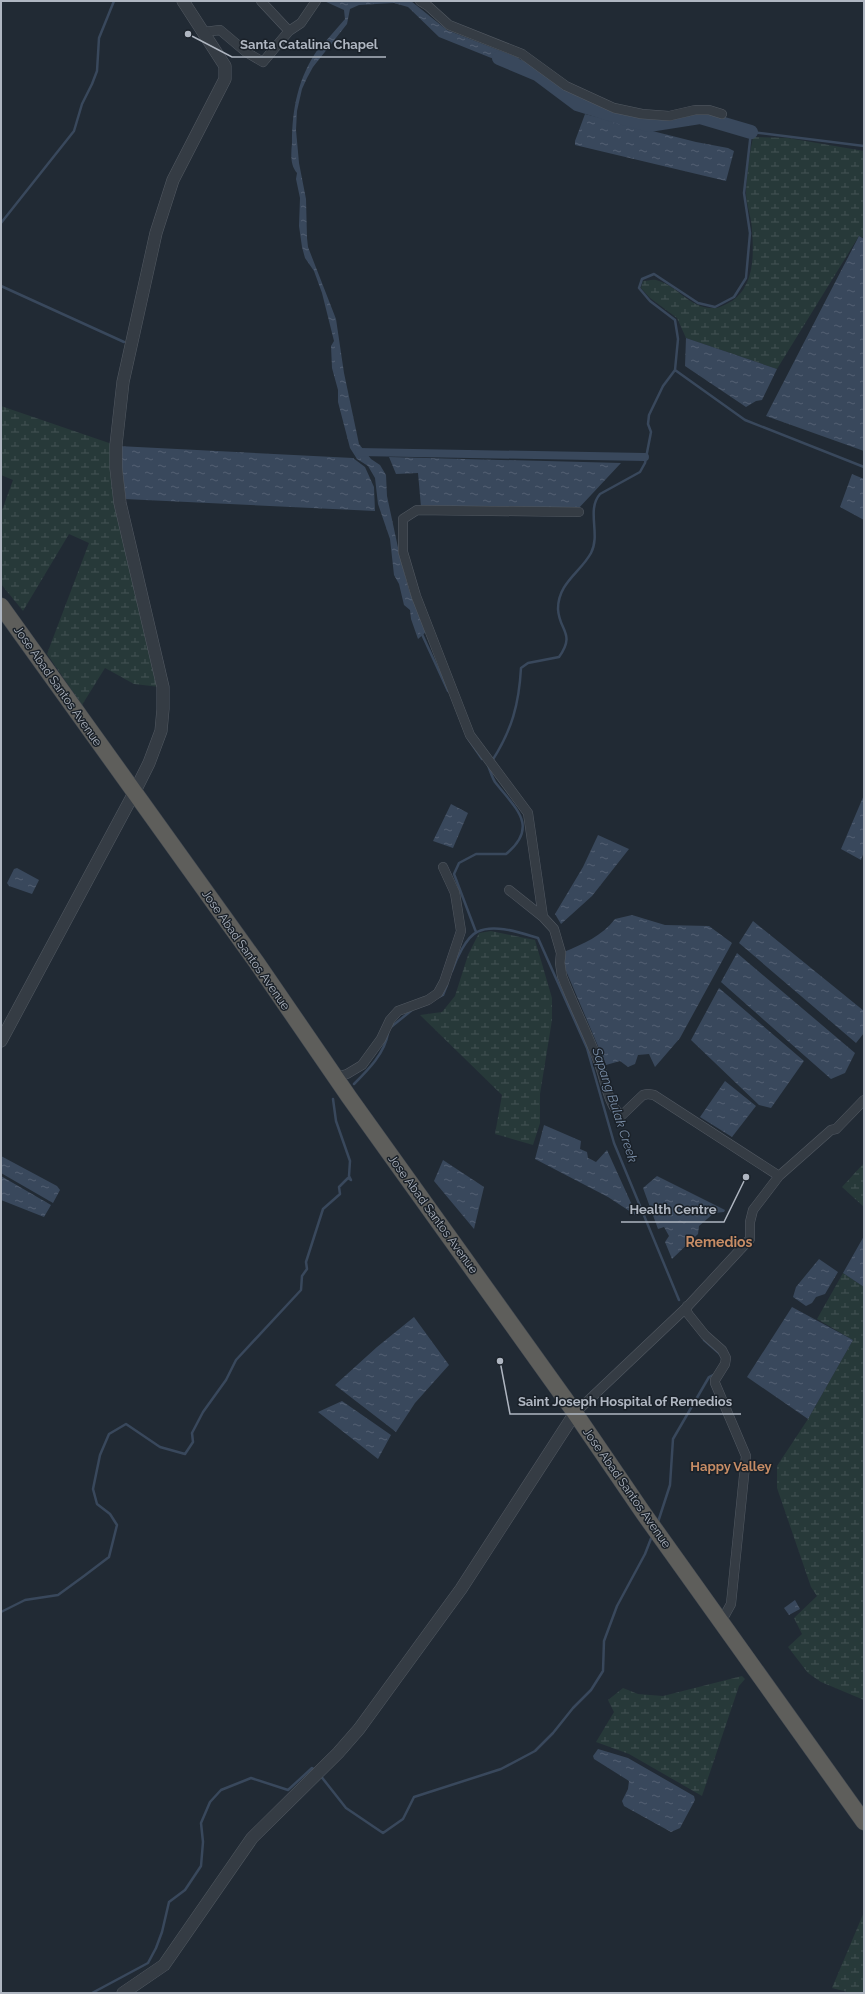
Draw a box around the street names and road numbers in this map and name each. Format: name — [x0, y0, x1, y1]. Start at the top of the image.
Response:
street label: Jose Abad Santos Avenue — [11, 623, 105, 749]
street label: Jose Abad Santos Avenue — [199, 887, 293, 1013]
street label: Jose Abad Santos Avenue — [385, 1152, 481, 1276]
street label: Jose Abad Santos Avenue — [580, 1425, 674, 1551]

